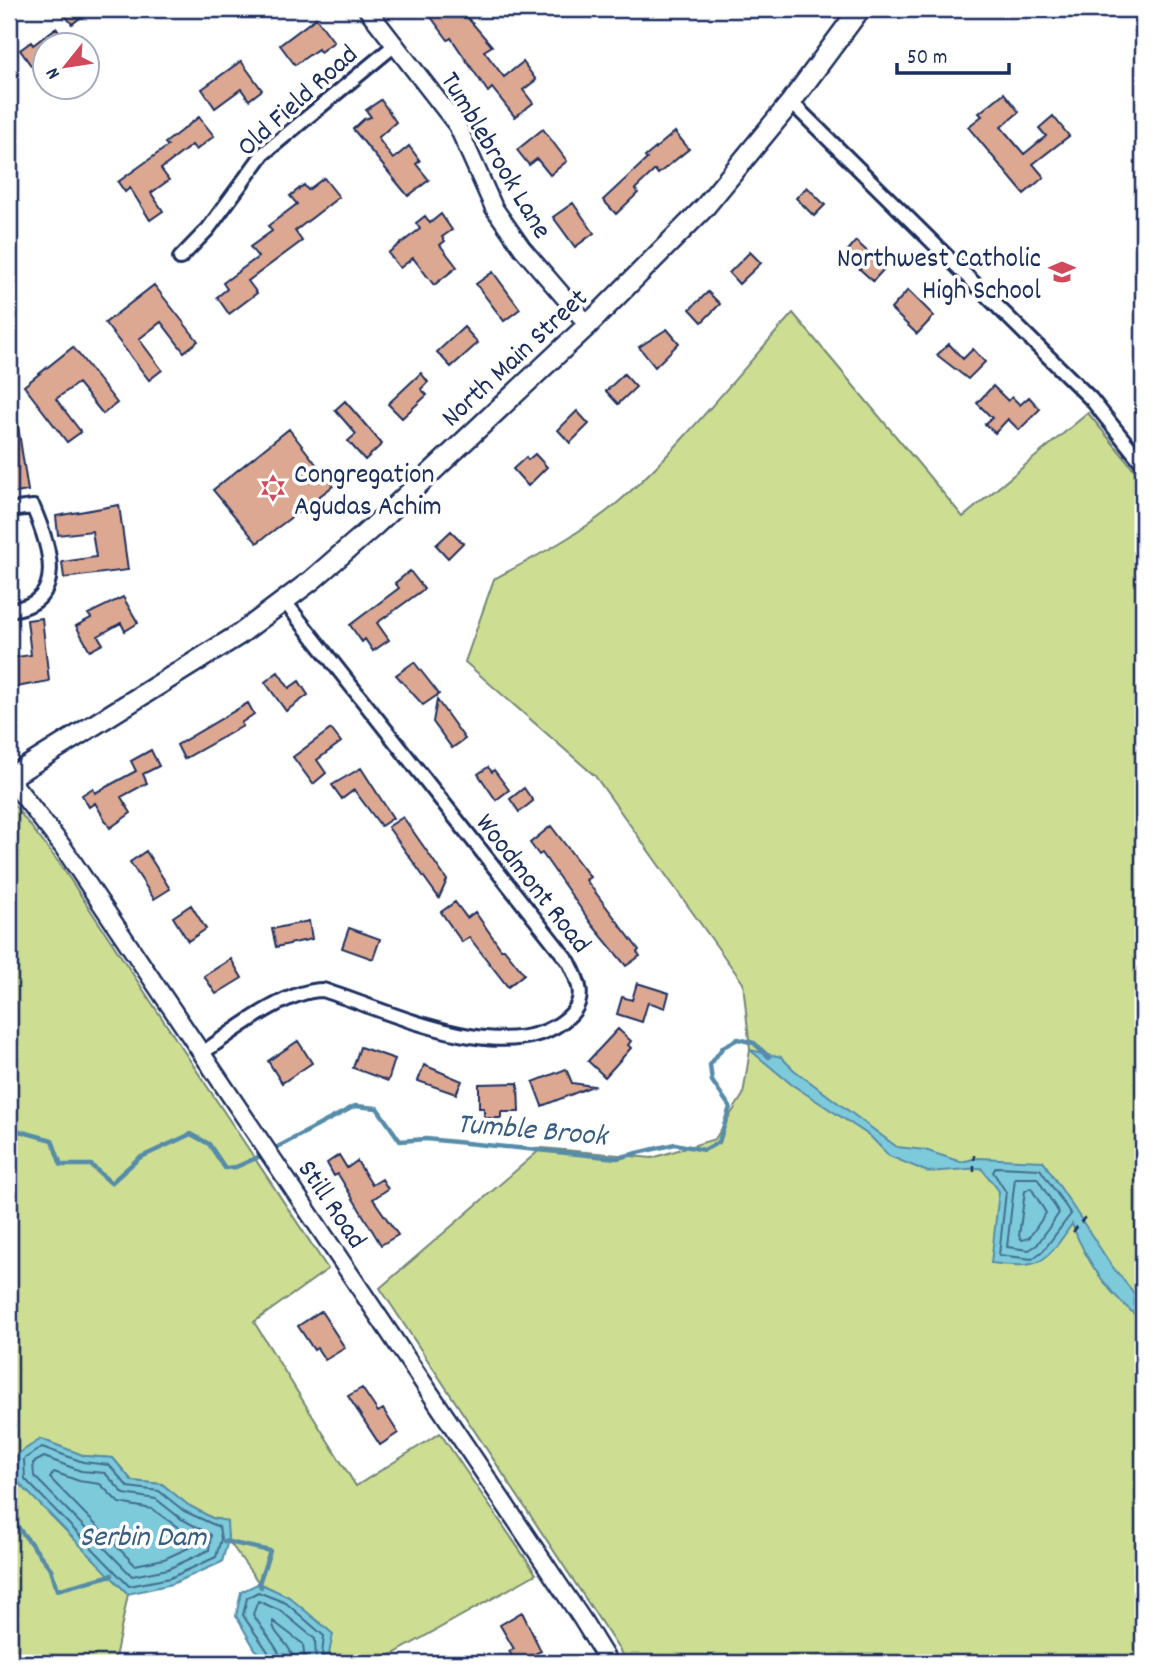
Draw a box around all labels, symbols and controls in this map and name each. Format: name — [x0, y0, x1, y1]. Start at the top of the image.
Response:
north arrow — [32, 32, 102, 102]
scale bar — [897, 32, 1009, 76]
street label: Old Field Road — [230, 37, 369, 168]
text: 50 m — [907, 44, 947, 74]
text: N — [40, 62, 68, 84]
street label: Tumblebrook Lane — [428, 65, 559, 248]
place label: Northwest Catholic High School — [837, 241, 1041, 313]
school or university icon: Northwest Catholic High School — [1047, 257, 1077, 287]
street label: North Main Street — [434, 281, 599, 438]
place label: Congregation Agudas Achim — [294, 457, 442, 529]
synagogue icon: Congregation Agudas Achim — [258, 473, 288, 503]
street label: Woodmont Road — [464, 807, 598, 964]
water label: Tumble Brook — [455, 1105, 611, 1161]
street label: Still Road — [285, 1153, 374, 1258]
water label: Serbin Dam — [80, 1518, 207, 1561]

